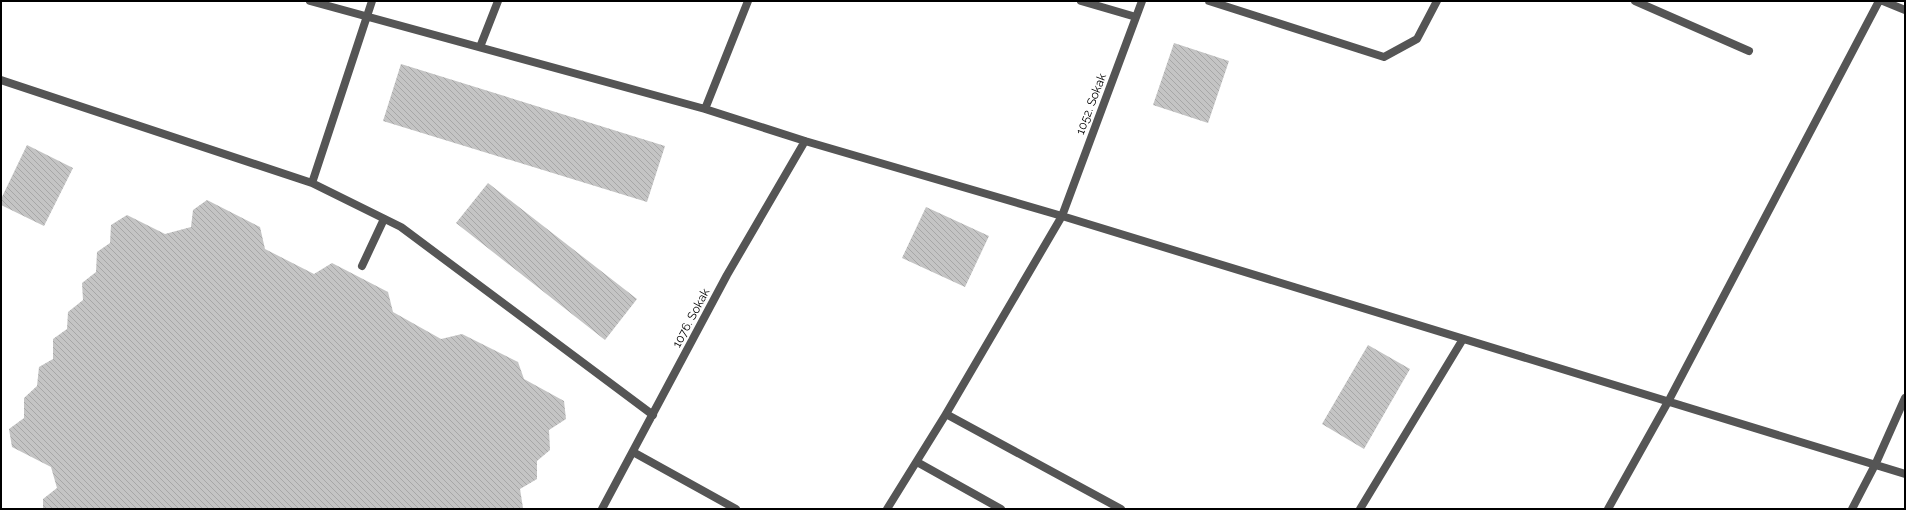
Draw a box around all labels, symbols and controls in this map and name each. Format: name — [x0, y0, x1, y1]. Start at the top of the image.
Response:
street label: 1052. Sokak — [1073, 71, 1109, 137]
street label: 1076. Sokak — [670, 285, 713, 350]

